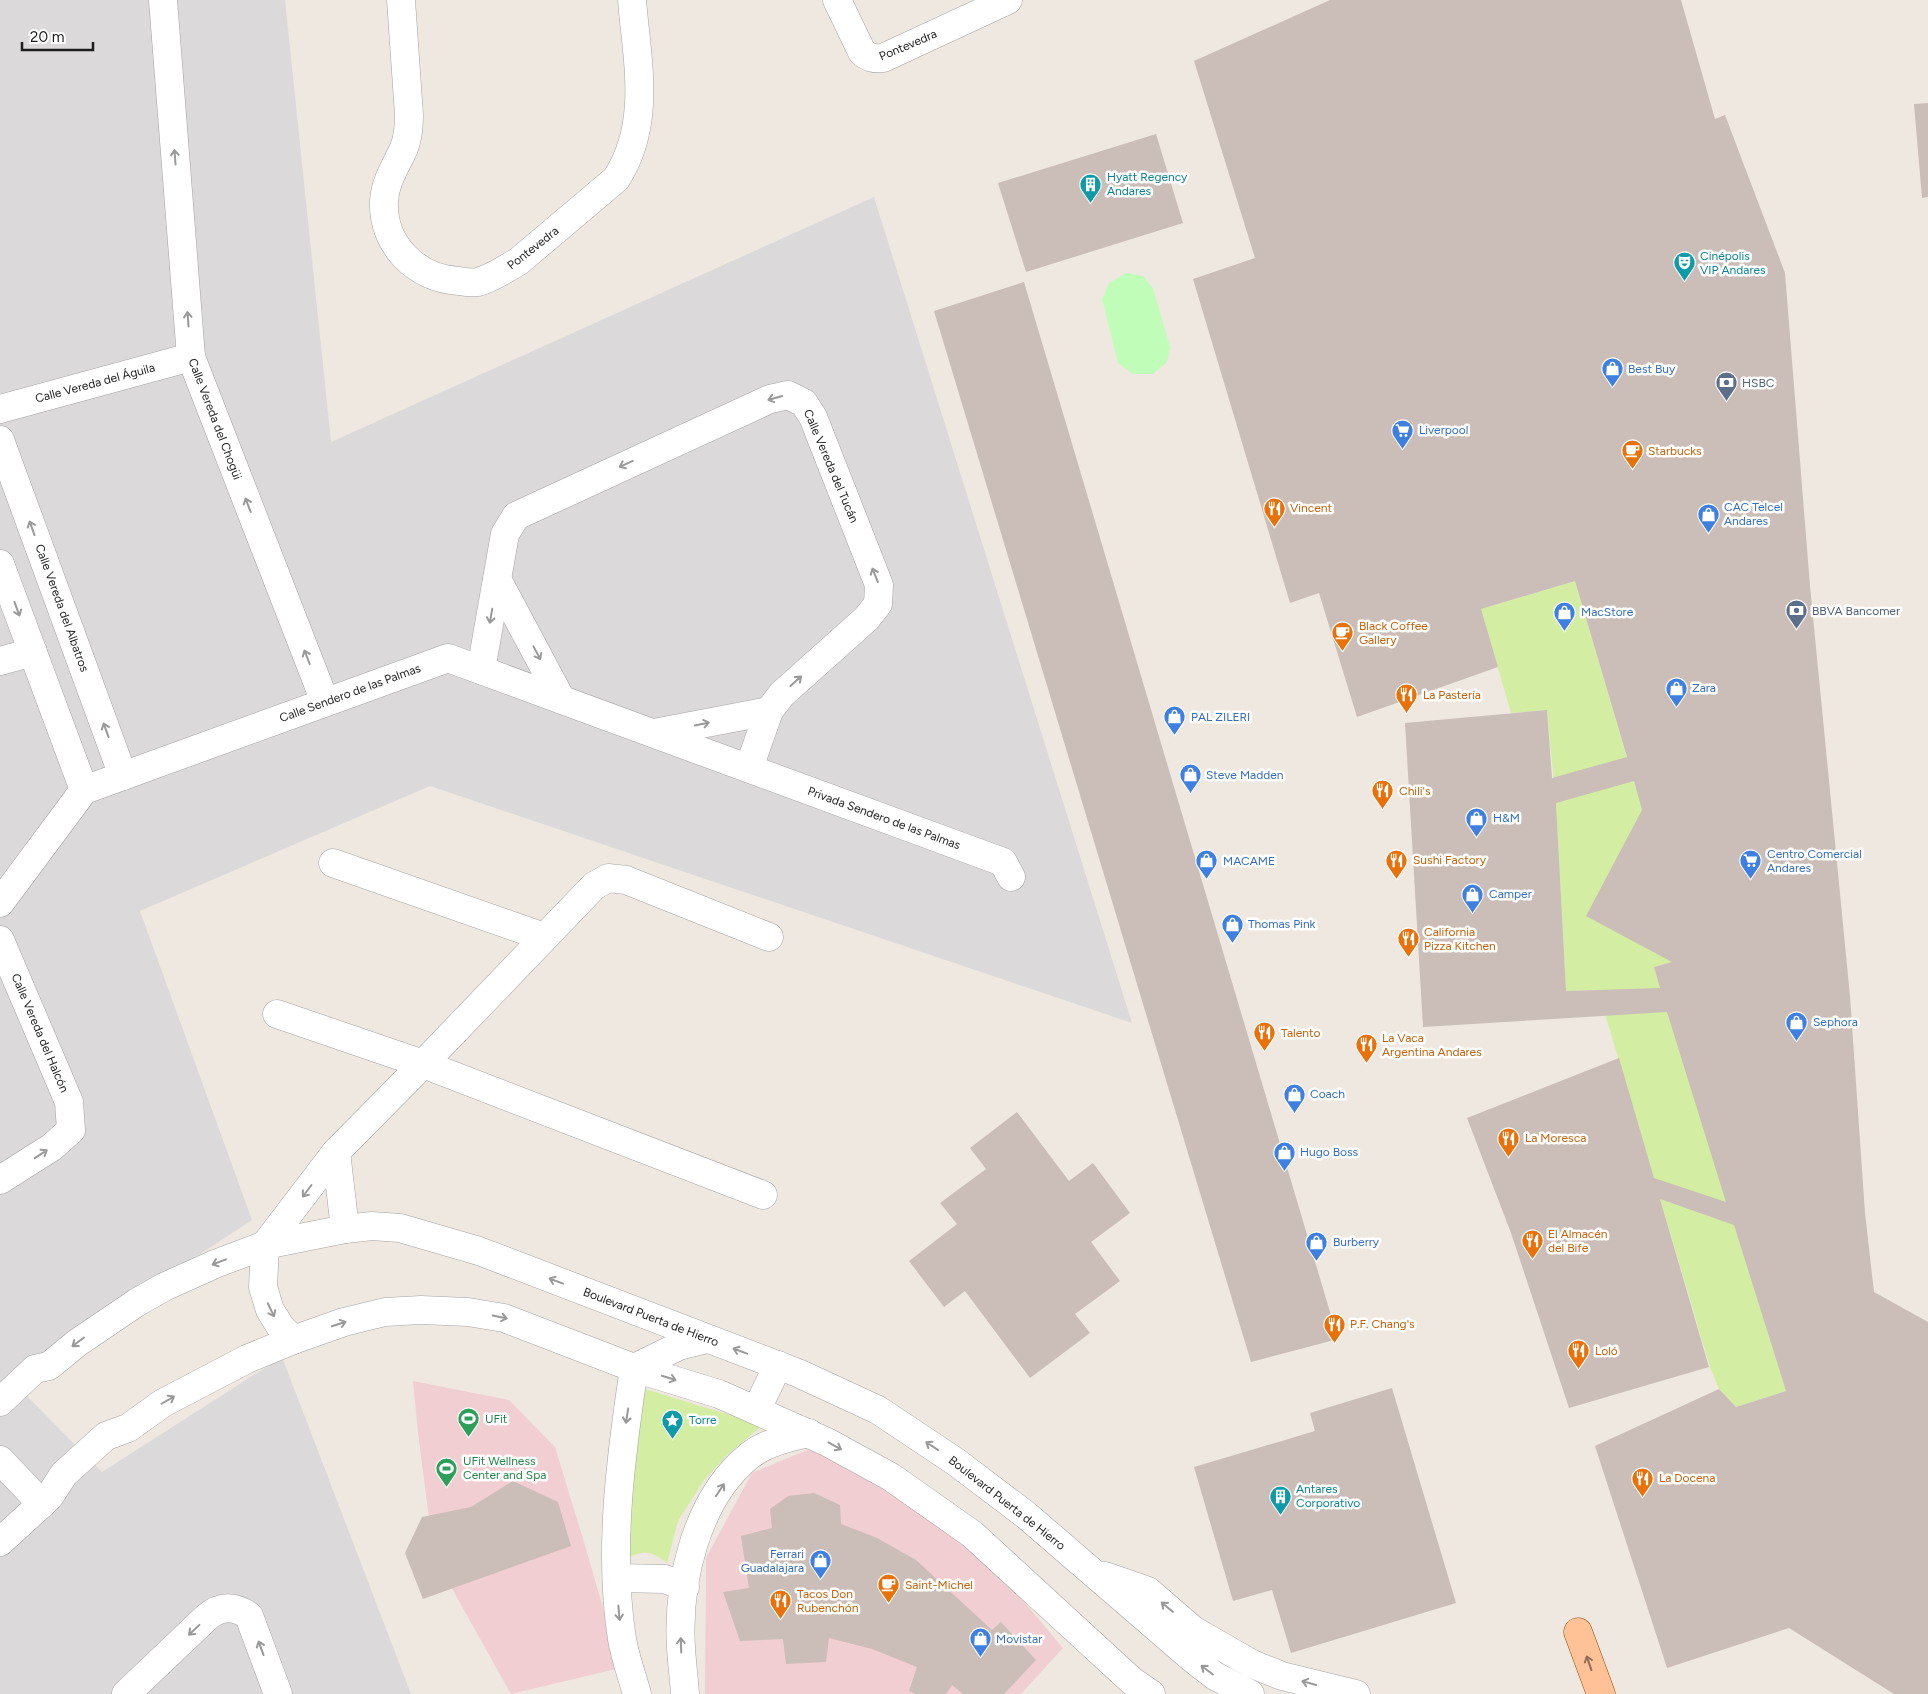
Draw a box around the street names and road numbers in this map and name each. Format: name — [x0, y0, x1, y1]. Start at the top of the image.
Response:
street label: Pontevedra — [877, 27, 939, 63]
street label: Pontevedra — [505, 224, 561, 272]
street label: Calle Vereda del Chogüi — [185, 356, 245, 482]
street label: Calle Vereda del Águila — [34, 360, 156, 406]
street label: Calle Vereda del Tucán — [801, 407, 861, 525]
street label: Calle Vereda del Albatros — [32, 542, 92, 674]
street label: Calle Sendero de las Palmas — [278, 661, 423, 725]
street label: Privada Sendero de las Palmas — [806, 784, 963, 852]
street label: Calle Vereda del Halcón — [9, 971, 72, 1095]
street label: Boulevard Puerta de Hierro — [581, 1285, 721, 1349]
street label: Boulevard Puerta de Hierro — [946, 1453, 1068, 1553]

